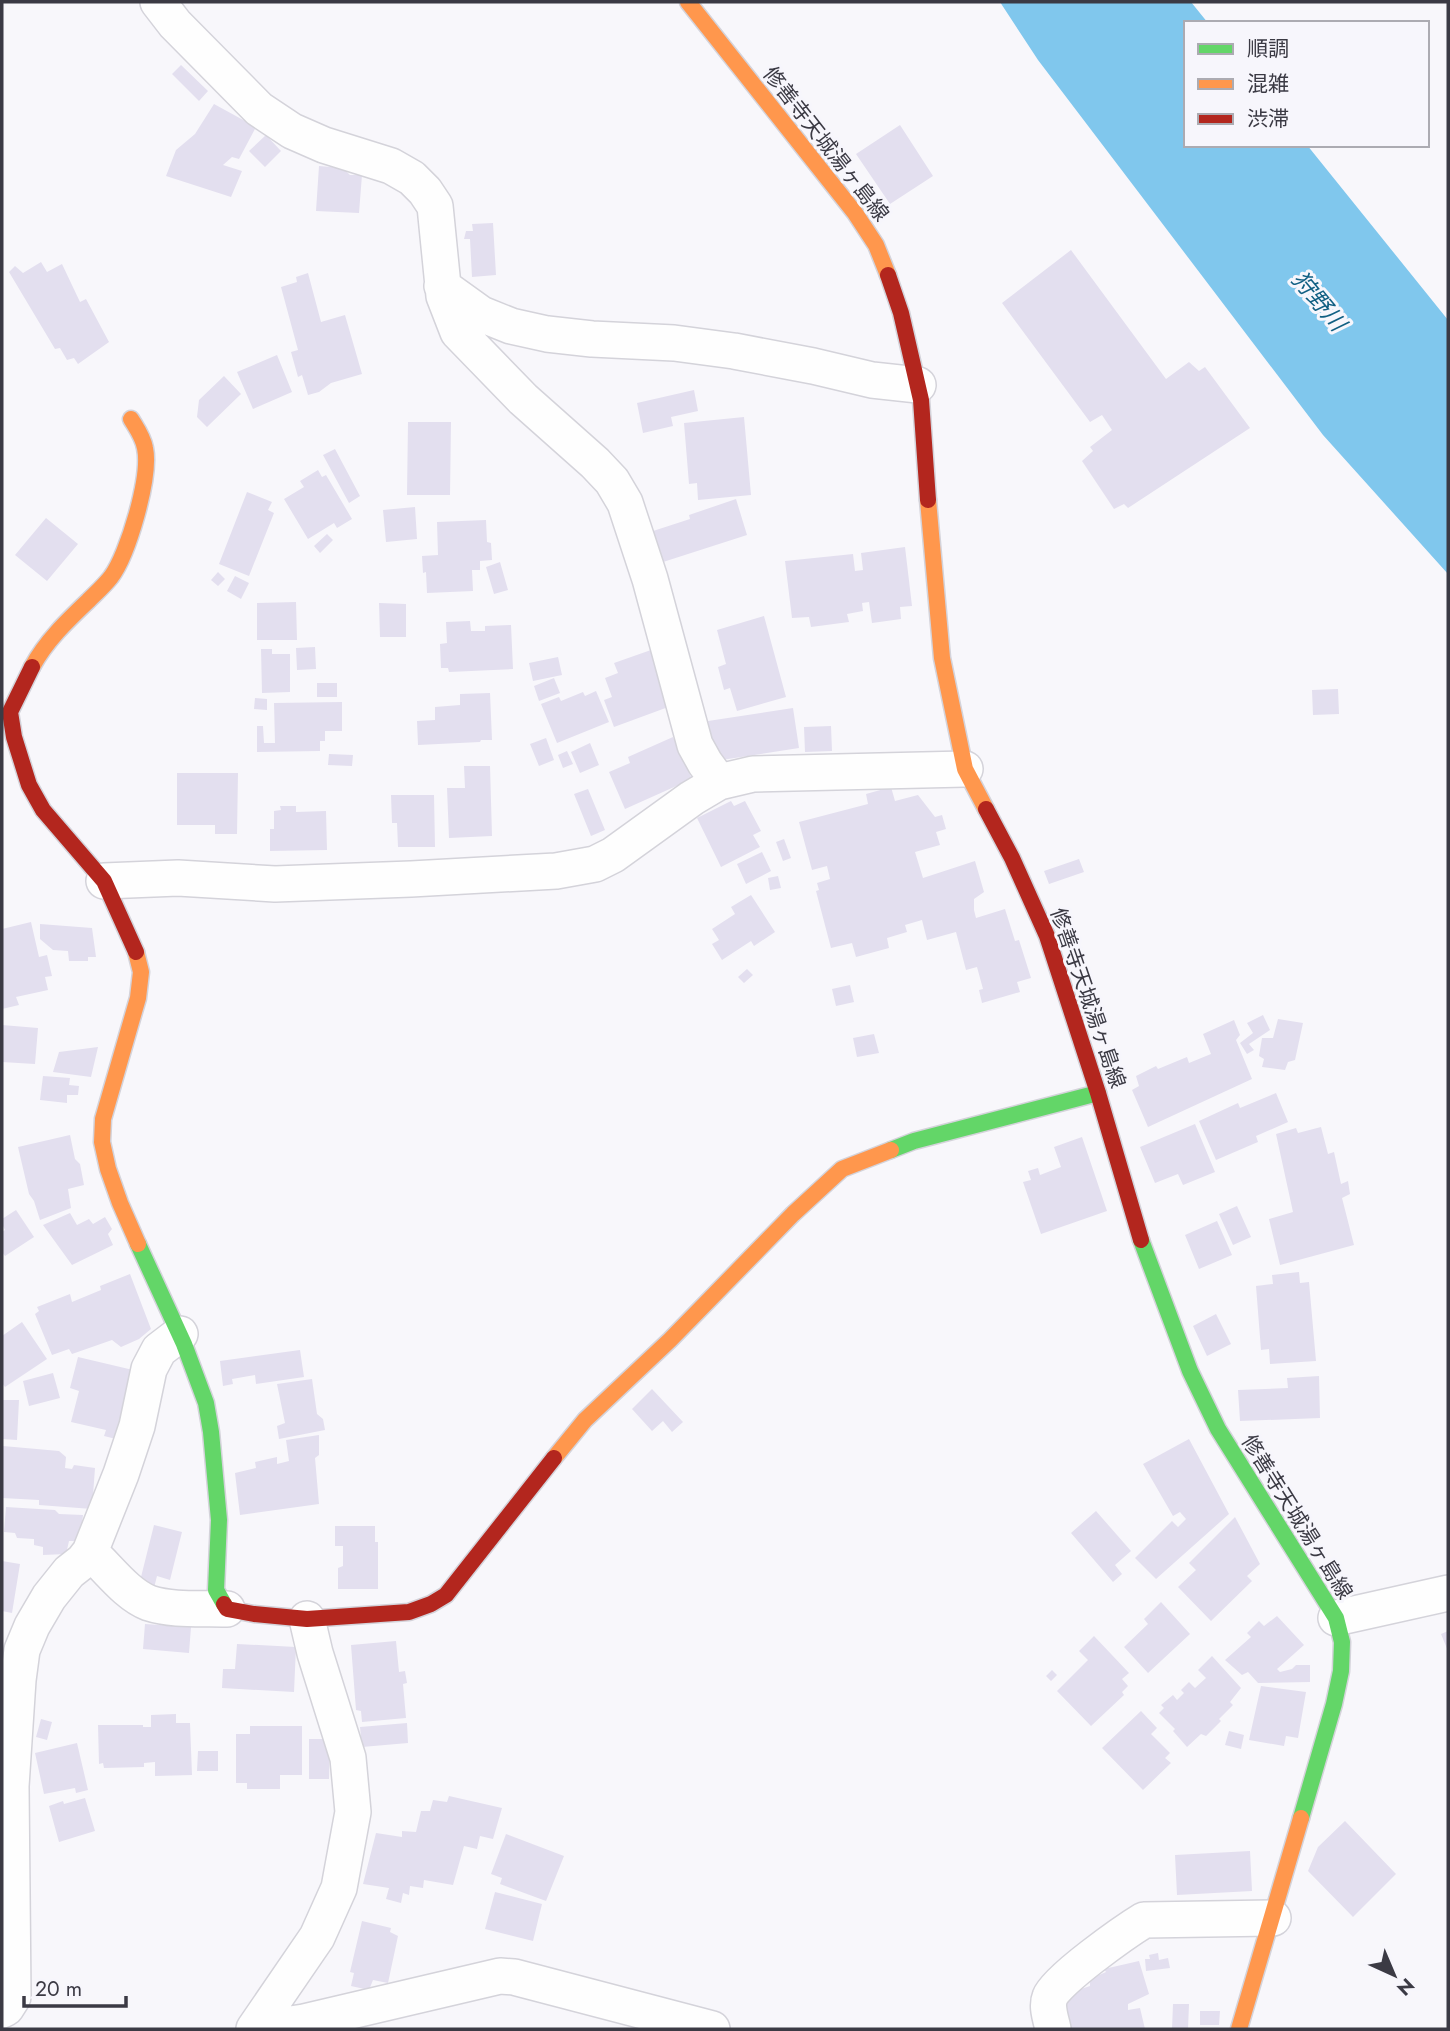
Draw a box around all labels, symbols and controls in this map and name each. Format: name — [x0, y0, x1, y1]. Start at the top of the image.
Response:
legend — [1184, 21, 1429, 147]
text: 順調 — [1247, 34, 1289, 64]
street label: 修善寺天城湯ヶ島線 — [756, 60, 896, 228]
text: 混雑 — [1247, 69, 1289, 99]
text: 渋滞 — [1247, 104, 1289, 134]
water label: 狩野川 — [1284, 264, 1356, 341]
street label: 修善寺天城湯ヶ島線 — [1043, 904, 1133, 1092]
street label: 修善寺天城湯ヶ島線 — [1234, 1429, 1360, 1605]
north arrow — [1359, 1940, 1429, 2010]
scale bar — [24, 1965, 126, 2009]
text: N — [1391, 1972, 1420, 2002]
text: 20 m — [35, 1974, 82, 2004]

